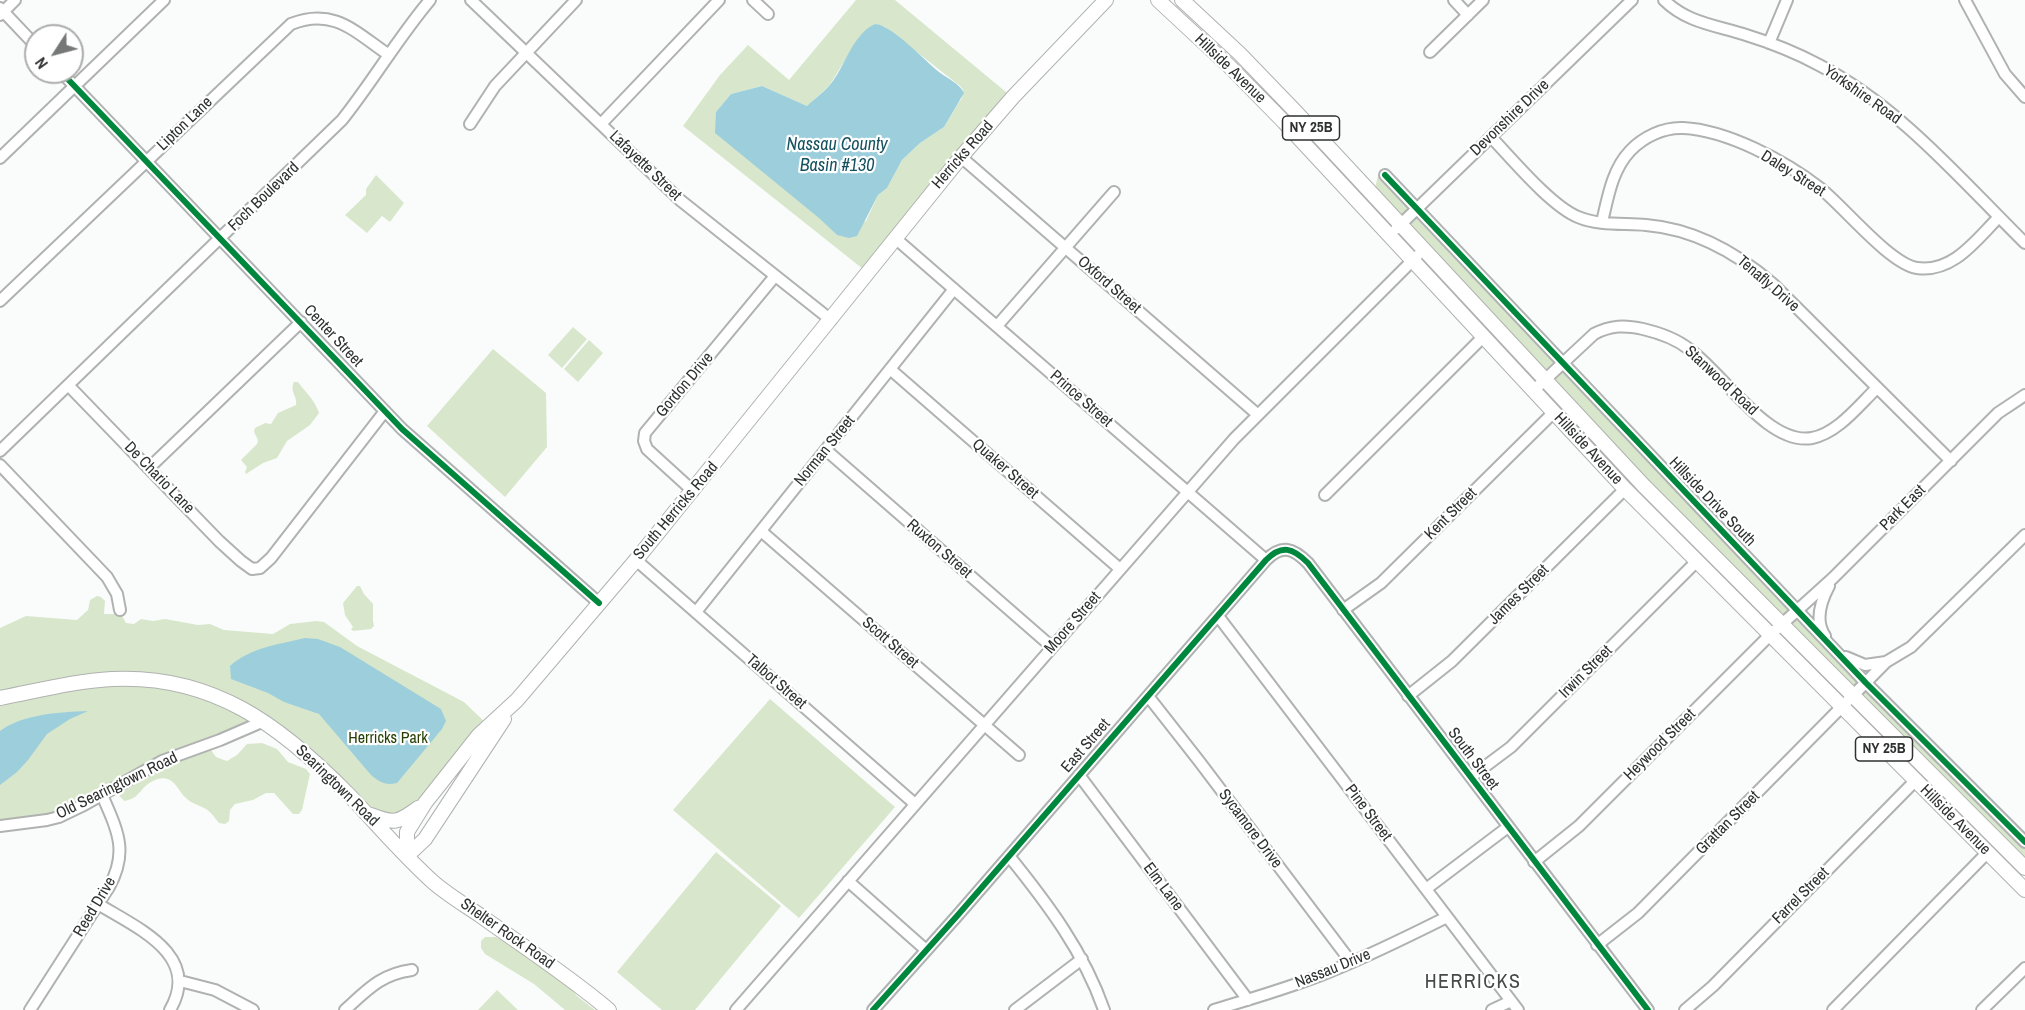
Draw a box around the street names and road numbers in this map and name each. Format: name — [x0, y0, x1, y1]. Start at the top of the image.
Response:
street label: Hillside Avenue — [1190, 30, 1270, 108]
street label: Yorkshire Road — [1820, 61, 1904, 129]
street label: Devonshire Drive — [1467, 76, 1553, 160]
street label: Lipton Lane — [153, 93, 217, 155]
road number: NY 25B — [1282, 116, 1340, 140]
street label: Herricks Road — [928, 117, 998, 193]
street label: Lafayette Street — [605, 127, 685, 205]
street label: Daley Street — [1757, 147, 1829, 201]
street label: Foch Boulevard — [225, 158, 303, 236]
street label: Oxford Street — [1073, 252, 1145, 318]
street label: Tenafly Drive — [1733, 252, 1803, 316]
street label: Center Street — [299, 301, 367, 371]
street label: Stanwood Road — [1680, 342, 1762, 420]
street label: Gordon Drive — [652, 349, 718, 421]
street label: Prince Street — [1046, 367, 1116, 431]
street label: Hillside Avenue — [1550, 409, 1626, 489]
street label: Norman Street — [791, 412, 859, 490]
street label: Quaker Street — [968, 435, 1042, 503]
street label: De Chario Lane — [120, 438, 198, 518]
street label: Hillside Drive South — [1665, 453, 1759, 551]
street label: South Herricks Road — [630, 458, 722, 564]
street label: Park East — [1876, 481, 1930, 535]
street label: Kent Street — [1421, 484, 1481, 544]
street label: Ruxton Street — [902, 515, 976, 583]
street label: James Street — [1485, 561, 1553, 629]
street label: Moore Street — [1041, 588, 1105, 658]
street label: Scott Street — [858, 613, 922, 673]
street label: Irwin Street — [1555, 641, 1617, 703]
street label: Talbot Street — [742, 651, 810, 713]
street label: Heywood Street — [1620, 705, 1700, 785]
street label: East Street — [1057, 715, 1115, 777]
street label: South Street — [1443, 724, 1503, 794]
road number: NY 25B — [1856, 737, 1912, 761]
street label: Searingtown Road — [291, 741, 383, 831]
street label: Old Searingtown Road — [53, 748, 181, 824]
street label: Pine Street — [1341, 781, 1395, 845]
street label: Hillside Avenue — [1916, 781, 1994, 859]
street label: Sycamore Drive — [1214, 786, 1286, 872]
street label: Grattan Street — [1692, 787, 1764, 859]
street label: Elm Lane — [1139, 859, 1187, 915]
street label: Farrel Street — [1769, 864, 1833, 928]
street label: Reed Drive — [70, 874, 120, 940]
street label: Shelter Rock Road — [456, 895, 558, 973]
street label: Nassau Drive — [1293, 945, 1373, 993]

